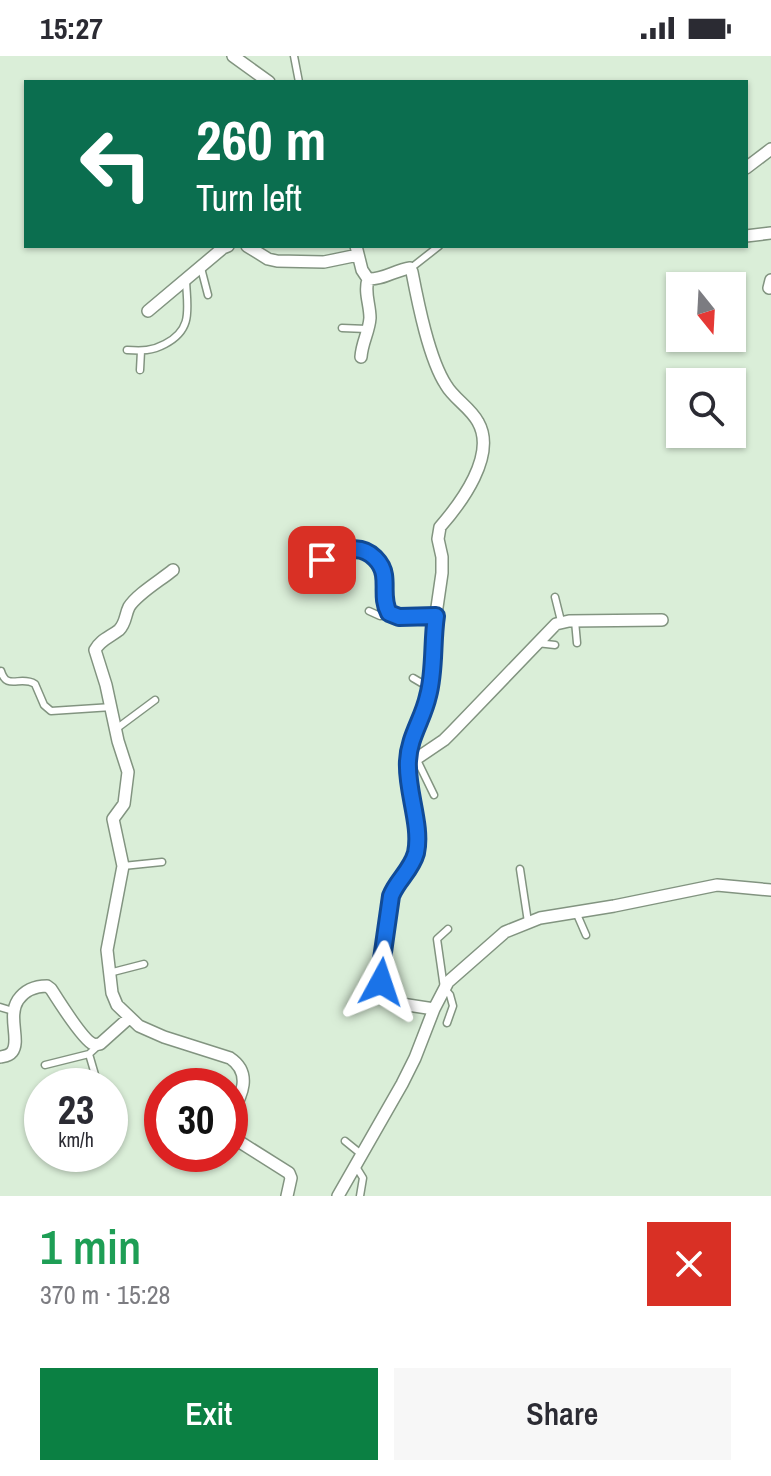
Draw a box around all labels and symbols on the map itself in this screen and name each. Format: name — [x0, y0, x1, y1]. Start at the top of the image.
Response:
north arrow — [666, 272, 746, 352]
pin — [288, 526, 356, 594]
position arrow — [339, 940, 423, 1024]
speed limit sign: 30 — [144, 1068, 248, 1172]

